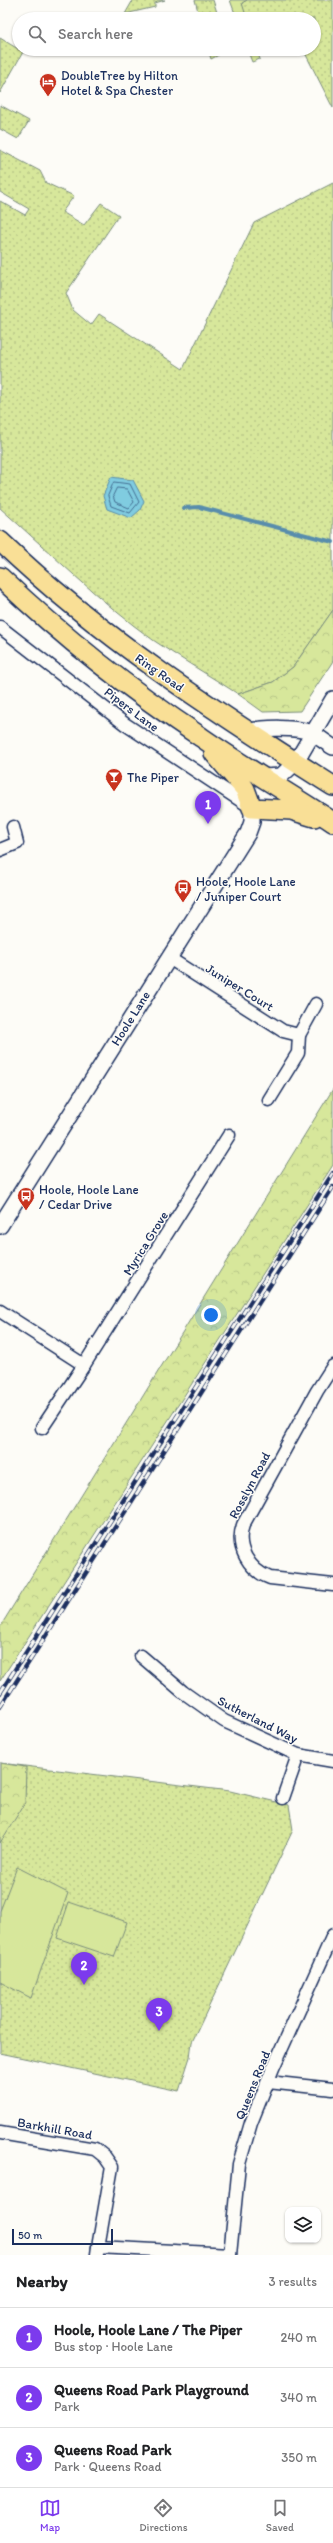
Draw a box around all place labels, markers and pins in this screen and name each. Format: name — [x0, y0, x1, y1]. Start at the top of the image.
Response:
place label: DoubleTree by Hilton Hotel & Spa Chester — [61, 68, 178, 98]
hotel icon: DoubleTree by Hilton Hotel & Spa Chester — [38, 72, 58, 97]
bar icon: The Piper — [104, 767, 124, 792]
place label: The Piper — [127, 770, 180, 785]
pin: 1 — [195, 791, 221, 824]
place label: Hoole, Hoole Lane / Juniper Court — [196, 874, 296, 904]
bus stop icon: Hoole, Hoole Lane / Juniper Court — [173, 878, 193, 903]
place label: Hoole, Hoole Lane / Cedar Drive — [39, 1182, 139, 1212]
bus stop icon: Hoole, Hoole Lane / Cedar Drive — [16, 1186, 36, 1211]
pin: 2 — [71, 1952, 97, 1985]
pin: 3 — [146, 1998, 172, 2031]

